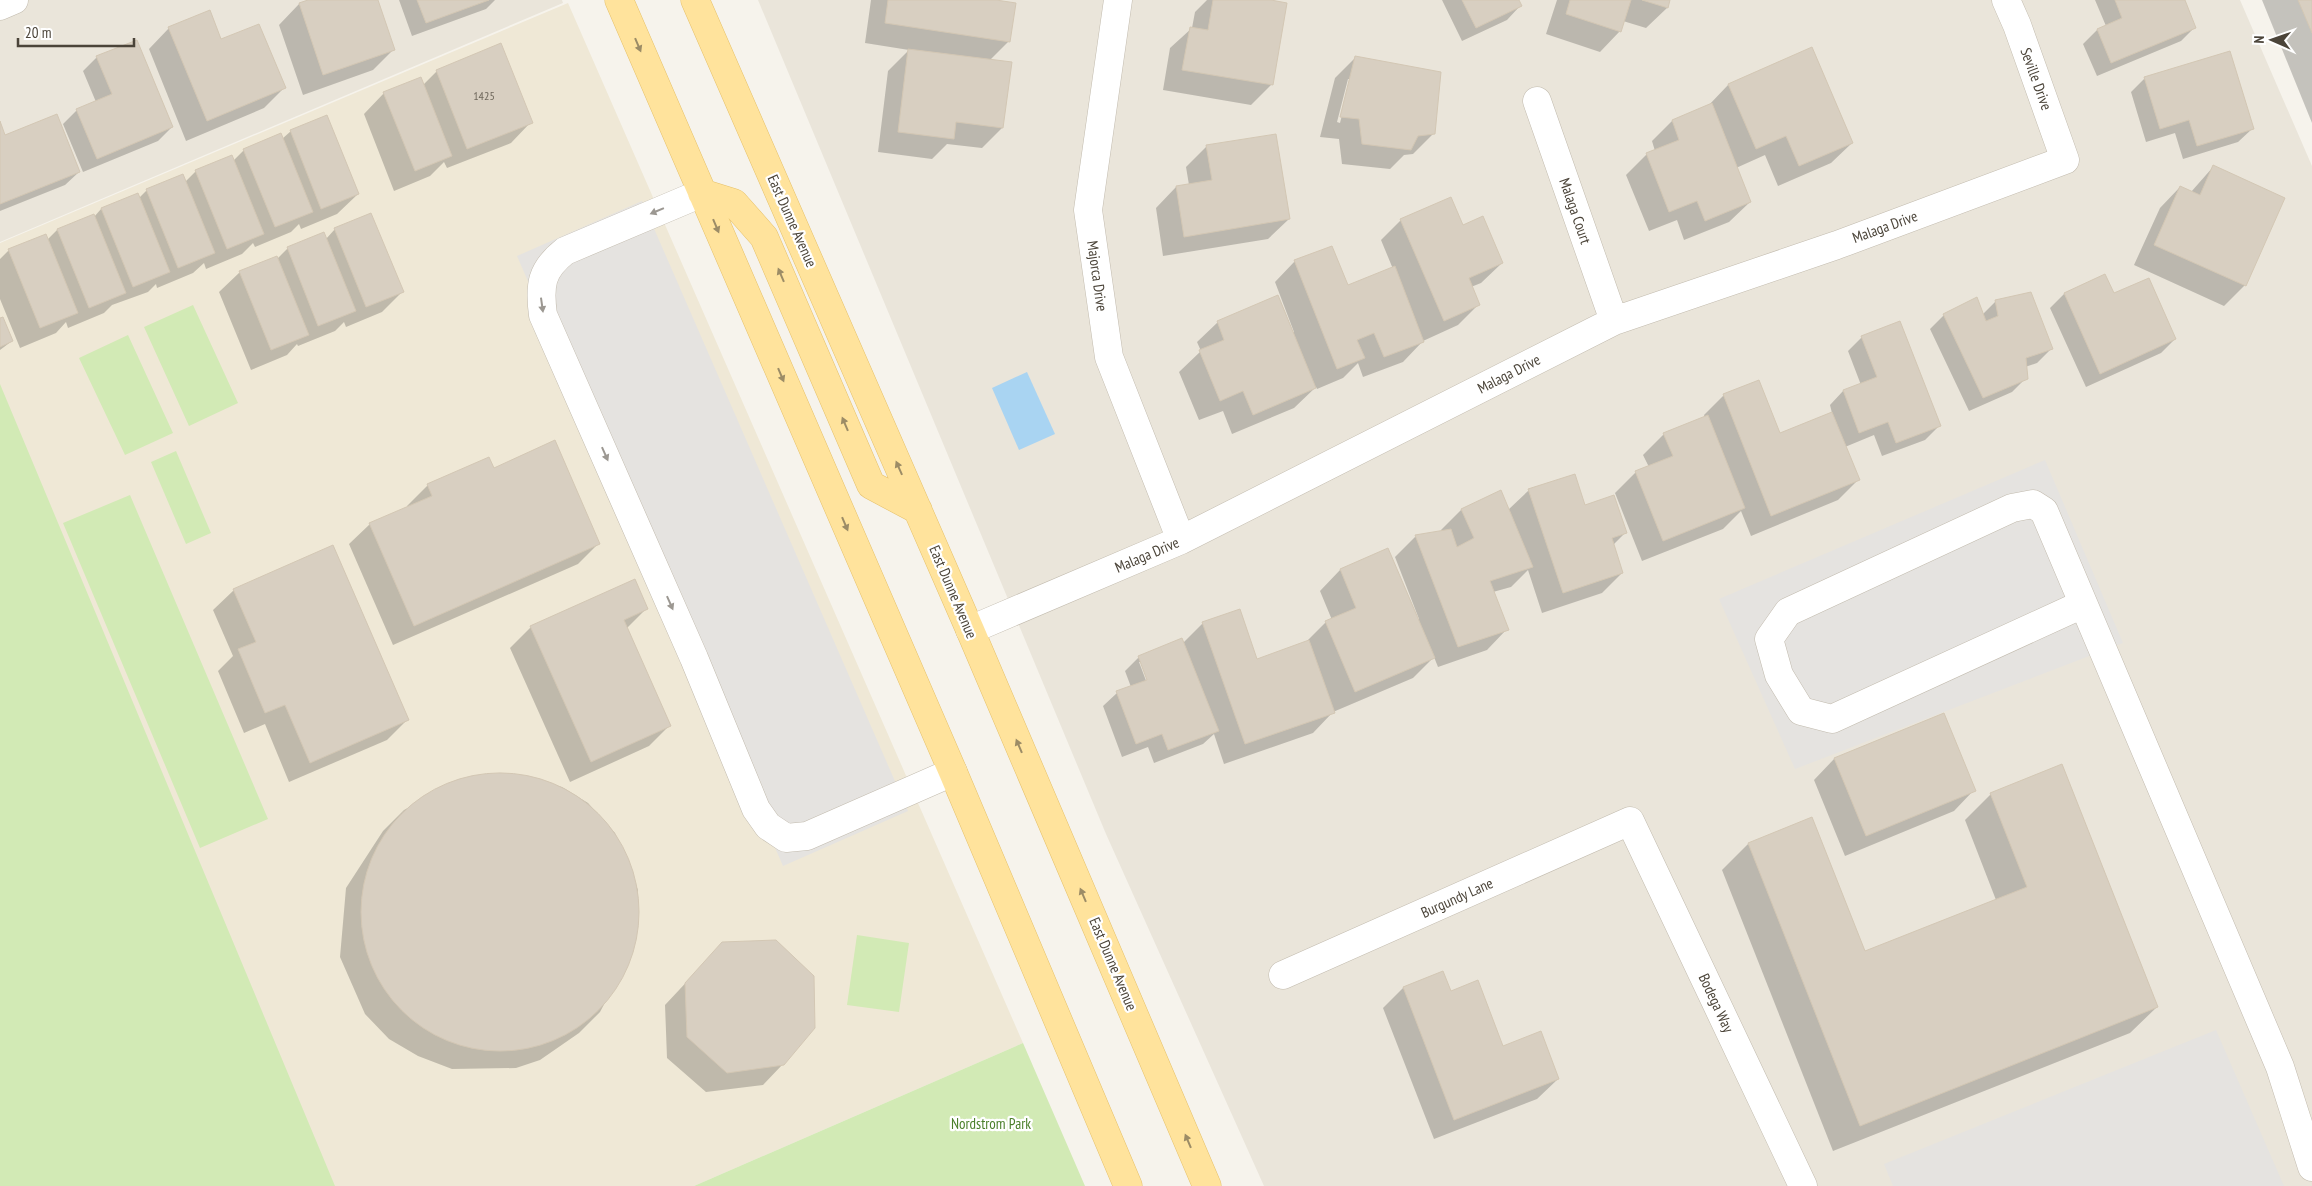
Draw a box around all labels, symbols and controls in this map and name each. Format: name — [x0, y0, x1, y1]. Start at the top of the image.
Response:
scale bar — [18, 15, 134, 47]
north arrow — [2247, 15, 2297, 65]
text: 20 m — [25, 23, 51, 42]
text: N — [2250, 35, 2268, 44]
one-way arrow — [634, 38, 642, 52]
street label: Seville Drive — [2016, 45, 2057, 113]
house number: 1425 — [473, 88, 495, 103]
street label: East Dunne Avenue — [764, 172, 821, 270]
street label: Malaga Court — [1555, 175, 1596, 246]
street label: Malaga Drive — [1850, 206, 1920, 247]
one-way arrow — [650, 208, 664, 216]
one-way arrow — [713, 219, 721, 233]
street label: Majorca Drive — [1083, 239, 1112, 312]
one-way arrow — [776, 268, 784, 282]
one-way arrow — [538, 297, 546, 313]
street label: Malaga Drive — [1474, 350, 1543, 397]
one-way arrow — [777, 368, 785, 382]
one-way arrow — [841, 417, 849, 432]
one-way arrow — [601, 447, 609, 461]
one-way arrow — [895, 461, 903, 475]
one-way arrow — [842, 517, 850, 531]
street label: Malaga Drive — [1112, 533, 1182, 577]
street label: East Dunne Avenue — [925, 542, 982, 641]
one-way arrow — [666, 596, 674, 610]
one-way arrow — [1015, 739, 1023, 753]
street label: Burgundy Lane — [1418, 873, 1496, 922]
one-way arrow — [1079, 887, 1087, 902]
street label: East Dunne Avenue — [1085, 914, 1142, 1013]
street label: Bodega Way — [1695, 970, 1738, 1036]
park label: Nordstrom Park — [951, 1114, 1031, 1133]
one-way arrow — [1183, 1134, 1191, 1148]

